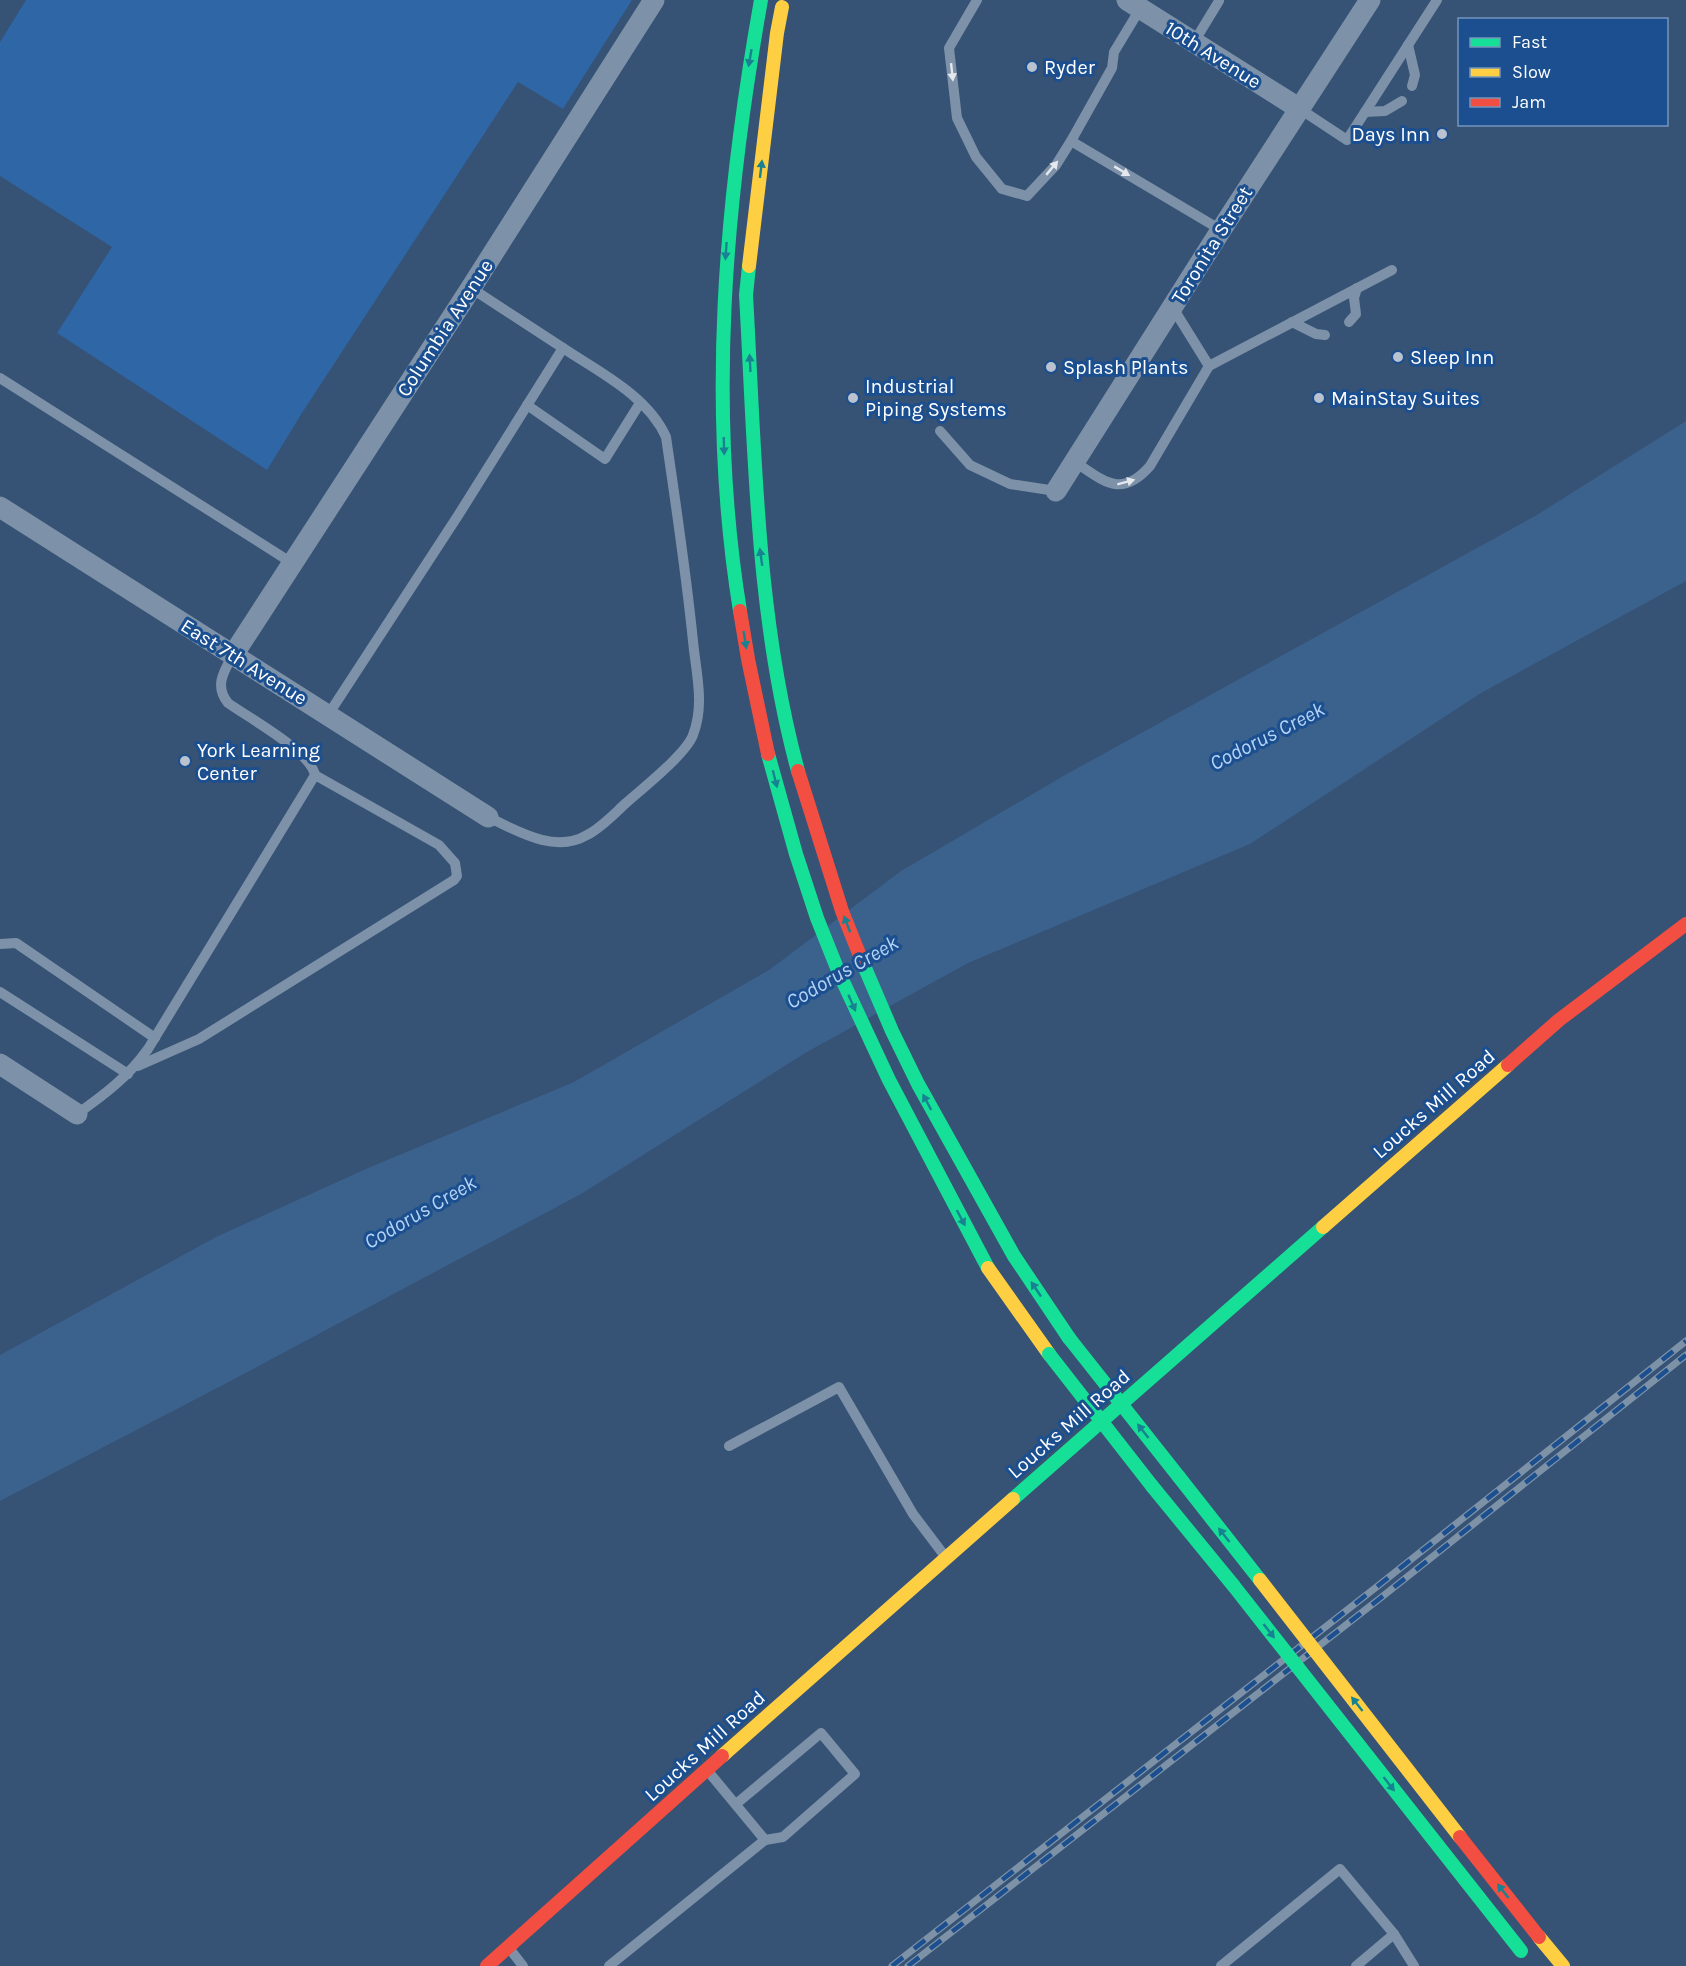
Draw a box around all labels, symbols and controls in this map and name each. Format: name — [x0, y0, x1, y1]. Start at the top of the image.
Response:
street label: 10th Avenue — [1161, 16, 1265, 94]
legend — [1458, 18, 1668, 126]
text: Fast — [1512, 31, 1547, 53]
one-way arrow — [745, 48, 754, 67]
place label: Ryder — [1044, 56, 1096, 79]
marker: Ryder — [1025, 60, 1039, 74]
text: Slow — [1512, 61, 1551, 83]
one-way arrow — [947, 62, 957, 81]
text: Jam — [1512, 91, 1546, 113]
place label: Days Inn — [1351, 123, 1430, 146]
marker: Days Inn — [1435, 127, 1449, 141]
one-way arrow — [756, 159, 766, 178]
one-way arrow — [1046, 160, 1059, 176]
one-way arrow — [1114, 165, 1130, 176]
street label: Toronita Street — [1167, 182, 1257, 308]
one-way arrow — [722, 241, 731, 260]
street label: Columbia Avenue — [392, 255, 498, 401]
place label: Sleep Inn — [1410, 346, 1494, 369]
marker: Sleep Inn — [1391, 350, 1405, 364]
one-way arrow — [745, 353, 755, 372]
place label: Splash Plants — [1063, 356, 1189, 379]
marker: Splash Plants — [1044, 360, 1058, 374]
place label: Industrial Piping Systems — [865, 375, 1007, 421]
place label: MainStay Suites — [1331, 387, 1480, 410]
marker: Industrial Piping Systems — [846, 391, 860, 405]
marker: MainStay Suites — [1312, 391, 1326, 405]
one-way arrow — [719, 436, 728, 455]
one-way arrow — [1117, 477, 1135, 486]
one-way arrow — [757, 548, 766, 567]
street label: East 7th Avenue — [177, 614, 311, 710]
one-way arrow — [741, 630, 750, 649]
water label: Codorus Creek — [1206, 697, 1329, 775]
place label: York Learning Center — [197, 739, 320, 785]
marker: York Learning Center — [178, 754, 192, 768]
one-way arrow — [771, 770, 781, 789]
one-way arrow — [842, 915, 852, 933]
water label: Codorus Creek — [782, 930, 903, 1014]
one-way arrow — [847, 995, 857, 1013]
street label: Loucks Mill Road — [1368, 1045, 1500, 1163]
one-way arrow — [922, 1093, 932, 1110]
water label: Codorus Creek — [360, 1170, 481, 1254]
one-way arrow — [956, 1210, 966, 1227]
one-way arrow — [1031, 1281, 1042, 1298]
street label: Loucks Mill Road — [1003, 1365, 1135, 1483]
one-way arrow — [1138, 1423, 1150, 1438]
one-way arrow — [1219, 1527, 1231, 1542]
one-way arrow — [1262, 1623, 1274, 1638]
street label: Loucks Mill Road — [640, 1686, 770, 1806]
one-way arrow — [1350, 1696, 1363, 1712]
one-way arrow — [1383, 1776, 1396, 1792]
one-way arrow — [1497, 1883, 1509, 1898]

